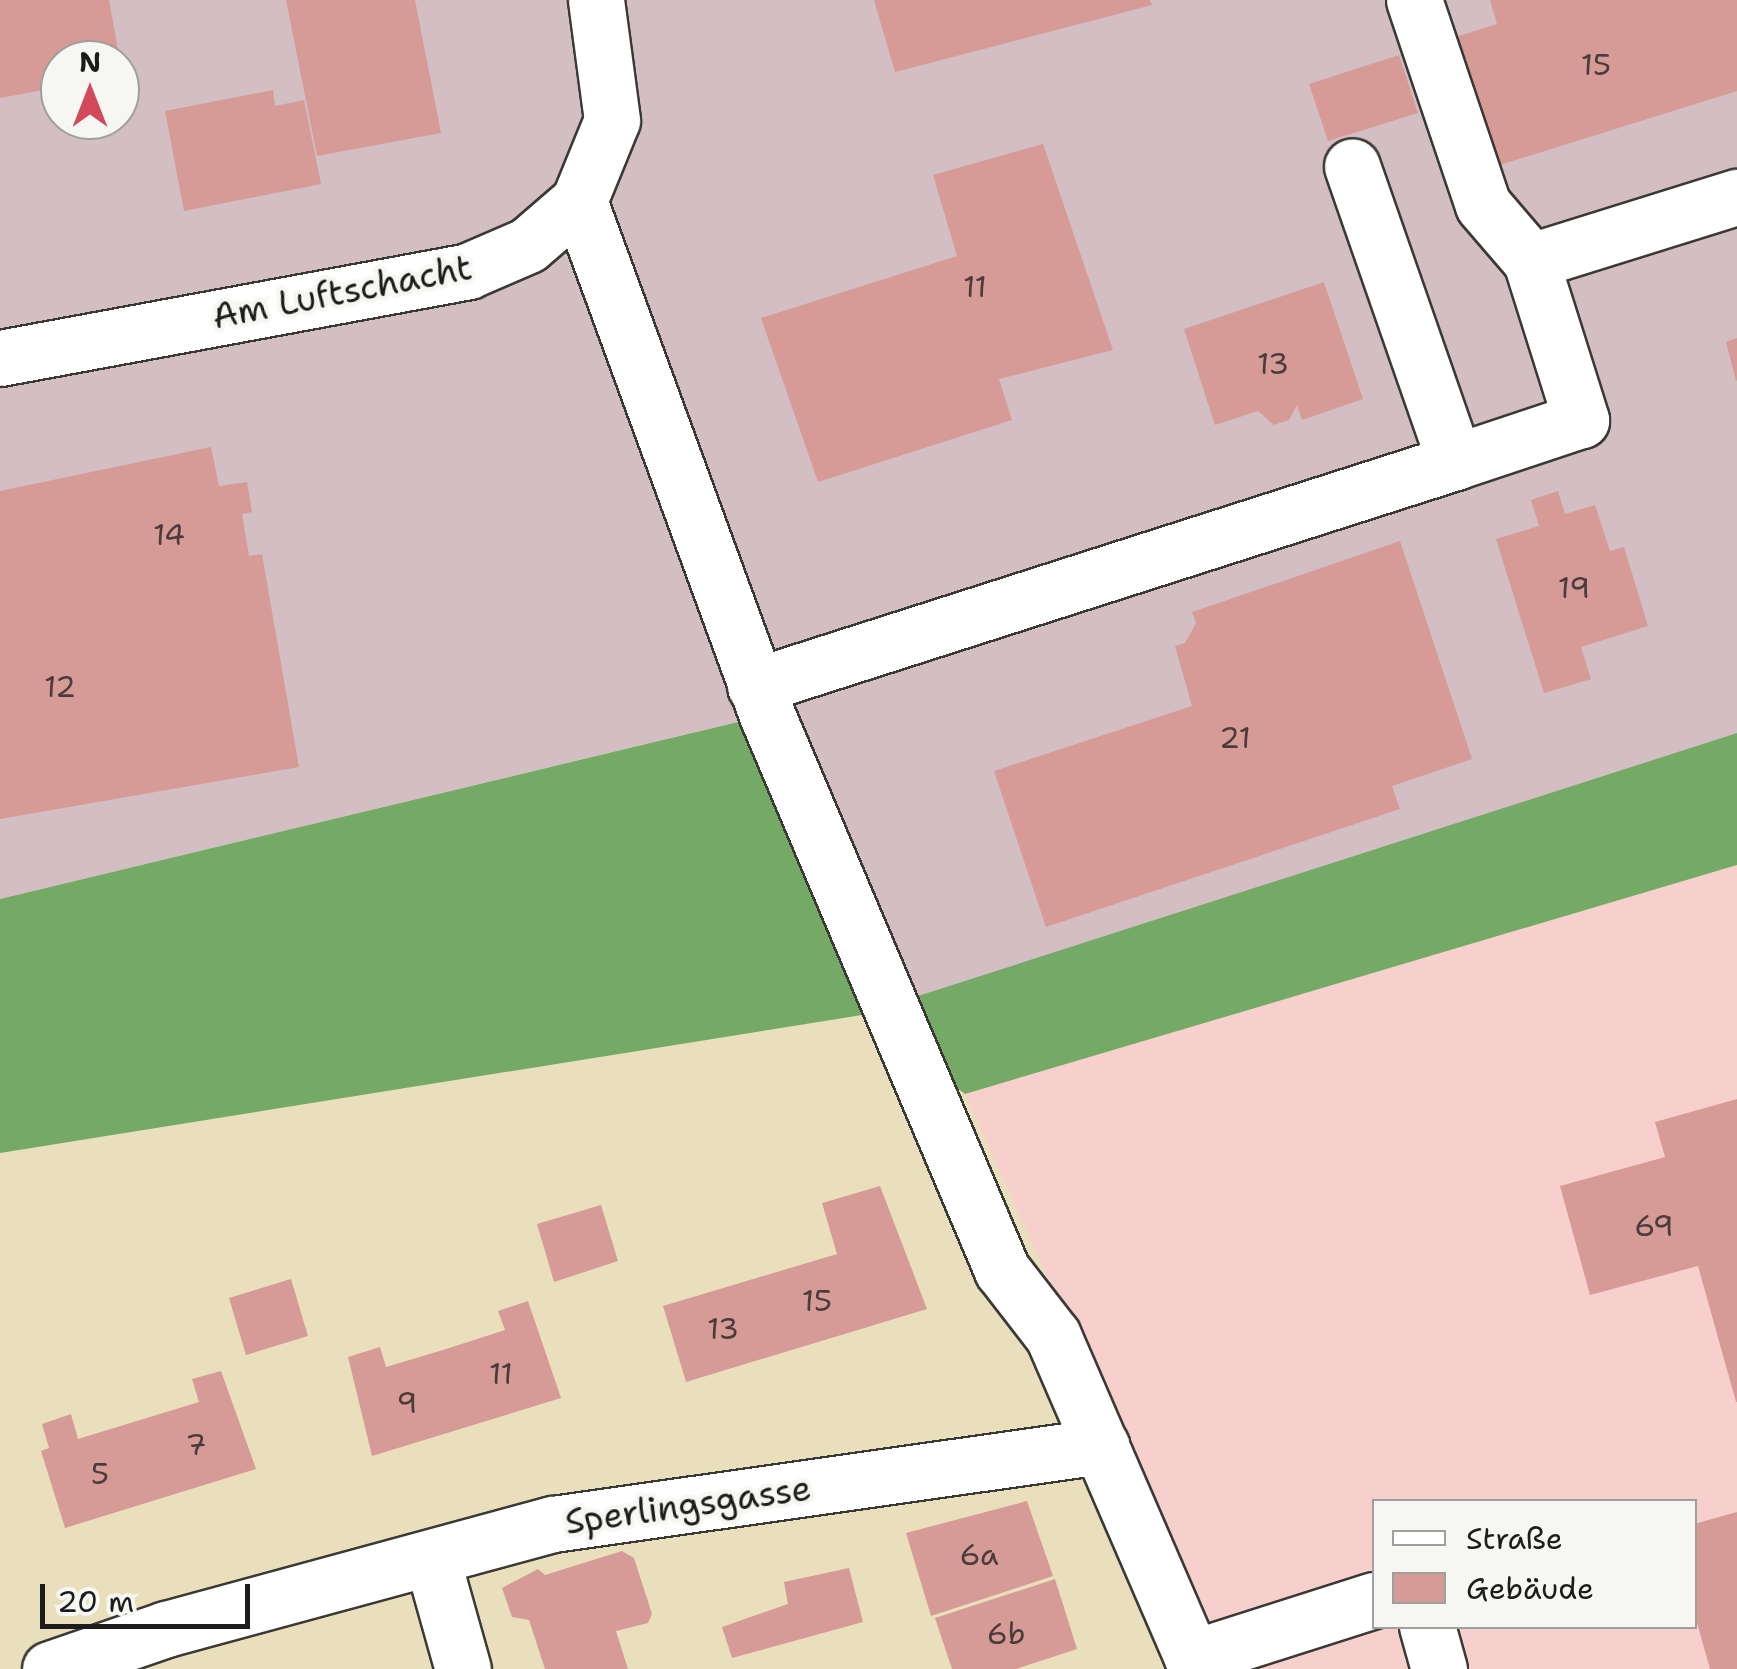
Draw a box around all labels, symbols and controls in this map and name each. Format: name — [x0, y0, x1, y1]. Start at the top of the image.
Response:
north arrow — [40, 40, 140, 140]
text: N — [79, 43, 101, 81]
house number: 15 — [1581, 47, 1611, 83]
street label: Am Luftschacht — [209, 246, 475, 338]
house number: 11 — [963, 269, 987, 305]
house number: 13 — [1257, 346, 1289, 382]
house number: 14 — [153, 517, 185, 553]
house number: 19 — [1558, 570, 1590, 606]
house number: 12 — [44, 669, 76, 705]
house number: 21 — [1219, 720, 1251, 756]
house number: 69 — [1634, 1208, 1674, 1244]
house number: 15 — [802, 1283, 832, 1319]
house number: 13 — [707, 1311, 739, 1347]
house number: 11 — [489, 1356, 513, 1392]
house number: 9 — [397, 1385, 417, 1421]
house number: 7 — [186, 1427, 206, 1463]
house number: 5 — [91, 1456, 109, 1492]
street label: Sperlingsgasse — [562, 1467, 814, 1543]
legend — [1372, 1499, 1697, 1629]
text: Straße — [1466, 1518, 1563, 1559]
house number: 6a — [959, 1537, 999, 1573]
scale bar — [45, 1564, 255, 1626]
text: Gebäude — [1466, 1568, 1594, 1609]
text: 20 m — [57, 1581, 134, 1622]
house number: 6b — [987, 1616, 1025, 1652]

